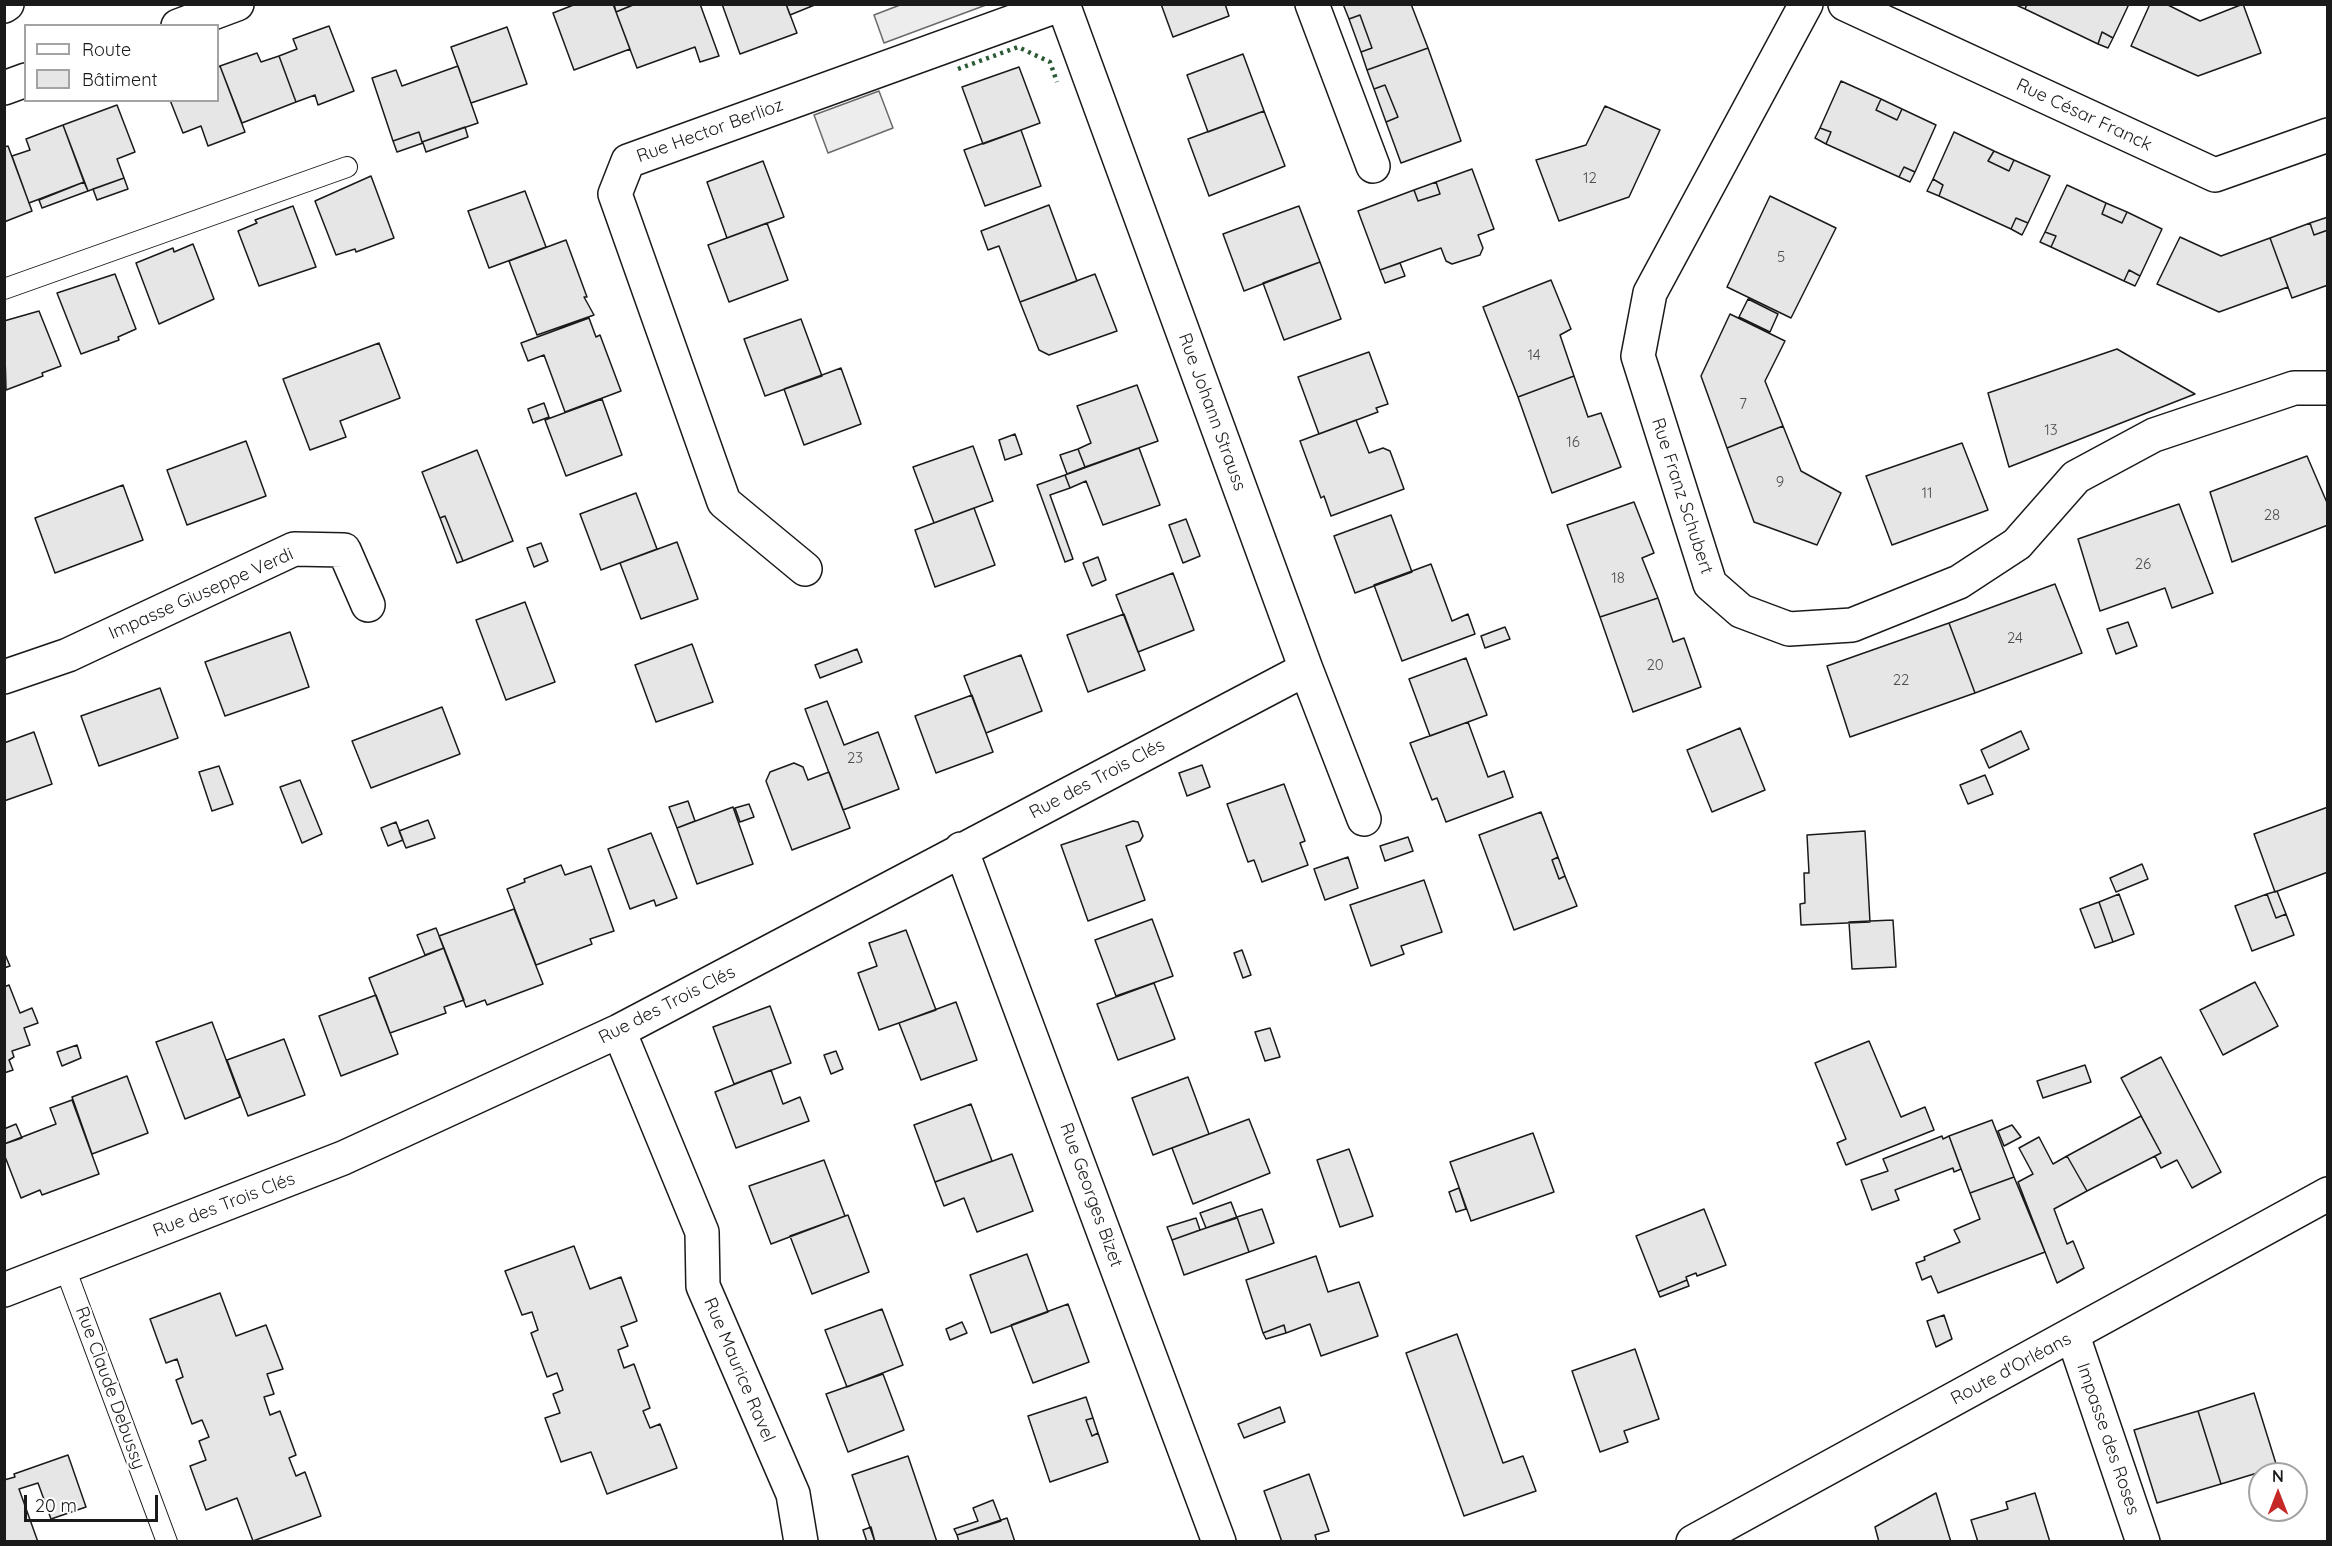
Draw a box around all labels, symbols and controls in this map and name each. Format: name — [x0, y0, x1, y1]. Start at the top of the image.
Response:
legend — [24, 24, 219, 102]
text: Route — [82, 38, 131, 61]
text: Bâtiment — [82, 68, 158, 91]
street label: Rue César Franck — [2013, 74, 2155, 156]
street label: Rue Hector Berlioz — [634, 94, 786, 168]
house number: 12 — [1583, 169, 1597, 187]
house number: 5 — [1777, 248, 1785, 266]
street label: Rue Johann Strauss — [1173, 330, 1251, 494]
house number: 14 — [1527, 346, 1541, 364]
house number: 7 — [1739, 395, 1747, 413]
street label: Rue Franz Schubert — [1647, 415, 1717, 577]
house number: 13 — [2044, 421, 2058, 439]
house number: 16 — [1566, 433, 1580, 451]
house number: 9 — [1776, 473, 1784, 491]
house number: 11 — [1921, 484, 1933, 502]
house number: 28 — [2264, 506, 2280, 524]
street label: Impasse Giuseppe Verdi — [105, 543, 297, 645]
house number: 26 — [2135, 555, 2151, 573]
house number: 18 — [1611, 569, 1625, 587]
house number: 24 — [2007, 629, 2023, 647]
house number: 20 — [1646, 656, 1664, 674]
house number: 22 — [1893, 671, 1909, 689]
street label: Rue des Trois Clés — [1026, 734, 1168, 824]
house number: 23 — [847, 749, 863, 767]
street label: Rue des Trois Clés — [595, 961, 739, 1049]
street label: Rue Georges Bizet — [1055, 1120, 1127, 1270]
street label: Rue des Trois Clés — [150, 1168, 298, 1242]
street label: Rue Maurice Ravel — [699, 1295, 779, 1445]
street label: Rue Claude Debussy — [71, 1304, 149, 1472]
street label: Route d'Orléans — [1947, 1328, 2075, 1410]
street label: Impasse des Roses — [2072, 1360, 2144, 1518]
north arrow — [2248, 1462, 2308, 1522]
text: N — [2272, 1466, 2284, 1486]
scale bar — [27, 1483, 160, 1521]
text: 20 m — [35, 1494, 77, 1517]

